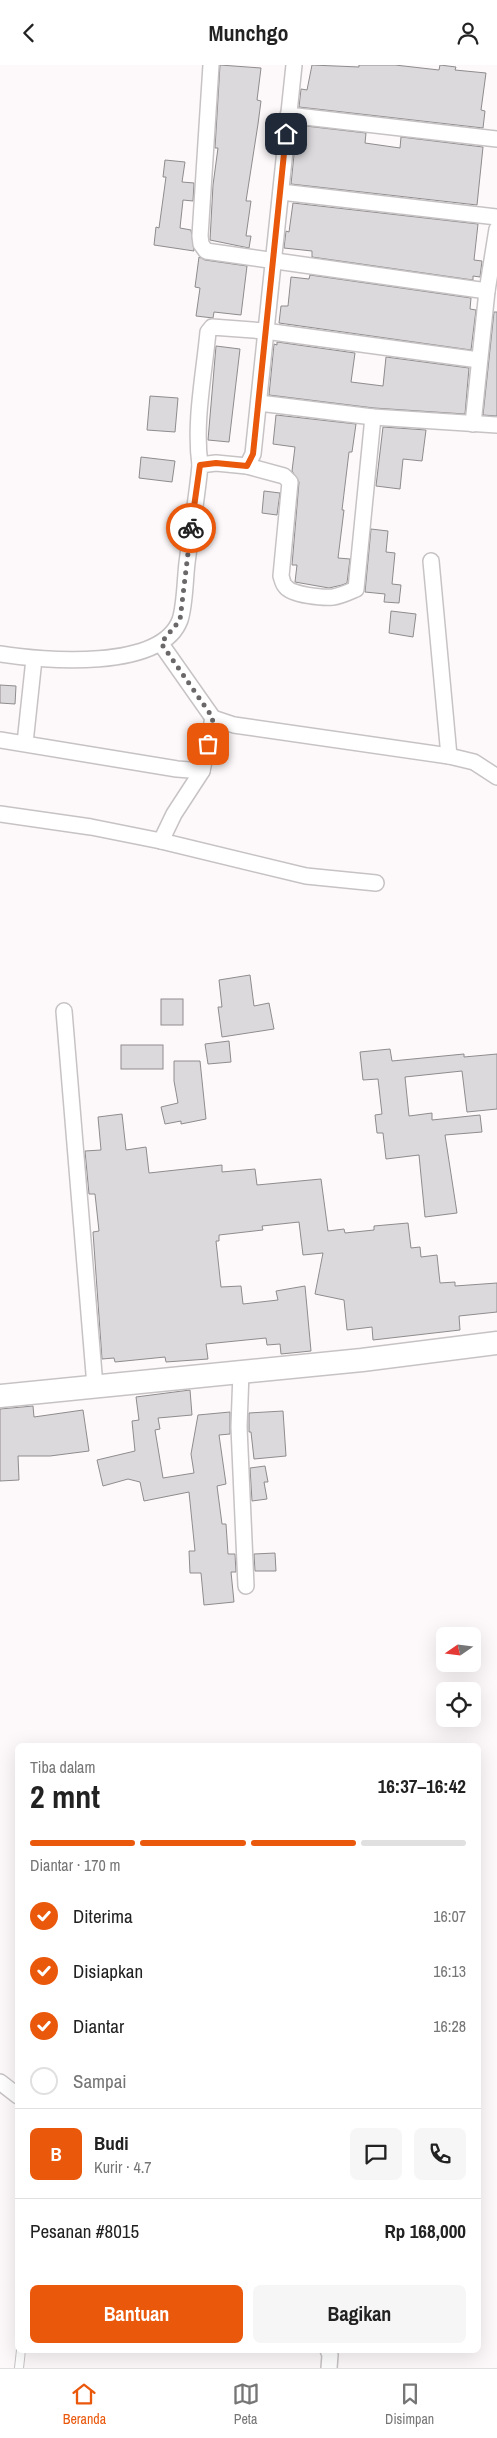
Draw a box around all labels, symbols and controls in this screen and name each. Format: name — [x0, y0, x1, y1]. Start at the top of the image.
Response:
text: Munchgo — [208, 18, 289, 48]
icon: back — [15, 19, 43, 47]
icon: person — [454, 19, 482, 47]
pin — [265, 113, 307, 155]
icon: home — [272, 120, 300, 148]
courier — [166, 503, 216, 553]
icon: bike — [177, 514, 205, 542]
pin — [187, 723, 229, 765]
icon: bag — [194, 730, 222, 758]
north arrow — [436, 1627, 481, 1673]
map controls — [436, 1627, 481, 1727]
button: locate — [436, 1682, 481, 1727]
text: Tiba dalam — [30, 1756, 95, 1778]
text: 16:37–16:42 — [378, 1773, 466, 1799]
text: 2 mnt — [30, 1775, 100, 1818]
text: Diantar · 170 m — [30, 1854, 120, 1876]
icon: check — [30, 1902, 58, 1930]
text: Diterima — [73, 1903, 133, 1929]
text: 16:07 — [433, 1905, 466, 1927]
icon: check — [30, 1957, 58, 1985]
text: Disiapkan — [73, 1958, 143, 1984]
text: 16:13 — [433, 1960, 466, 1982]
icon: check — [30, 2012, 58, 2040]
text: Diantar — [73, 2013, 124, 2039]
text: 16:28 — [433, 2015, 466, 2037]
text: Sampai — [73, 2068, 127, 2094]
button: chat — [350, 2128, 402, 2180]
button: phone — [414, 2128, 466, 2180]
text: Budi — [94, 2130, 129, 2156]
text: B — [50, 2141, 62, 2167]
text: Kurir · 4.7 — [94, 2156, 152, 2178]
text: Pesanan #8015 — [30, 2218, 139, 2244]
text: Rp 168,000 — [385, 2218, 466, 2244]
button: Bantuan — [30, 2285, 243, 2343]
button: Bagikan — [253, 2285, 466, 2343]
tab: Beranda — [63, 2380, 106, 2428]
tab: Peta — [232, 2380, 260, 2428]
tab: Disimpan — [385, 2380, 434, 2428]

